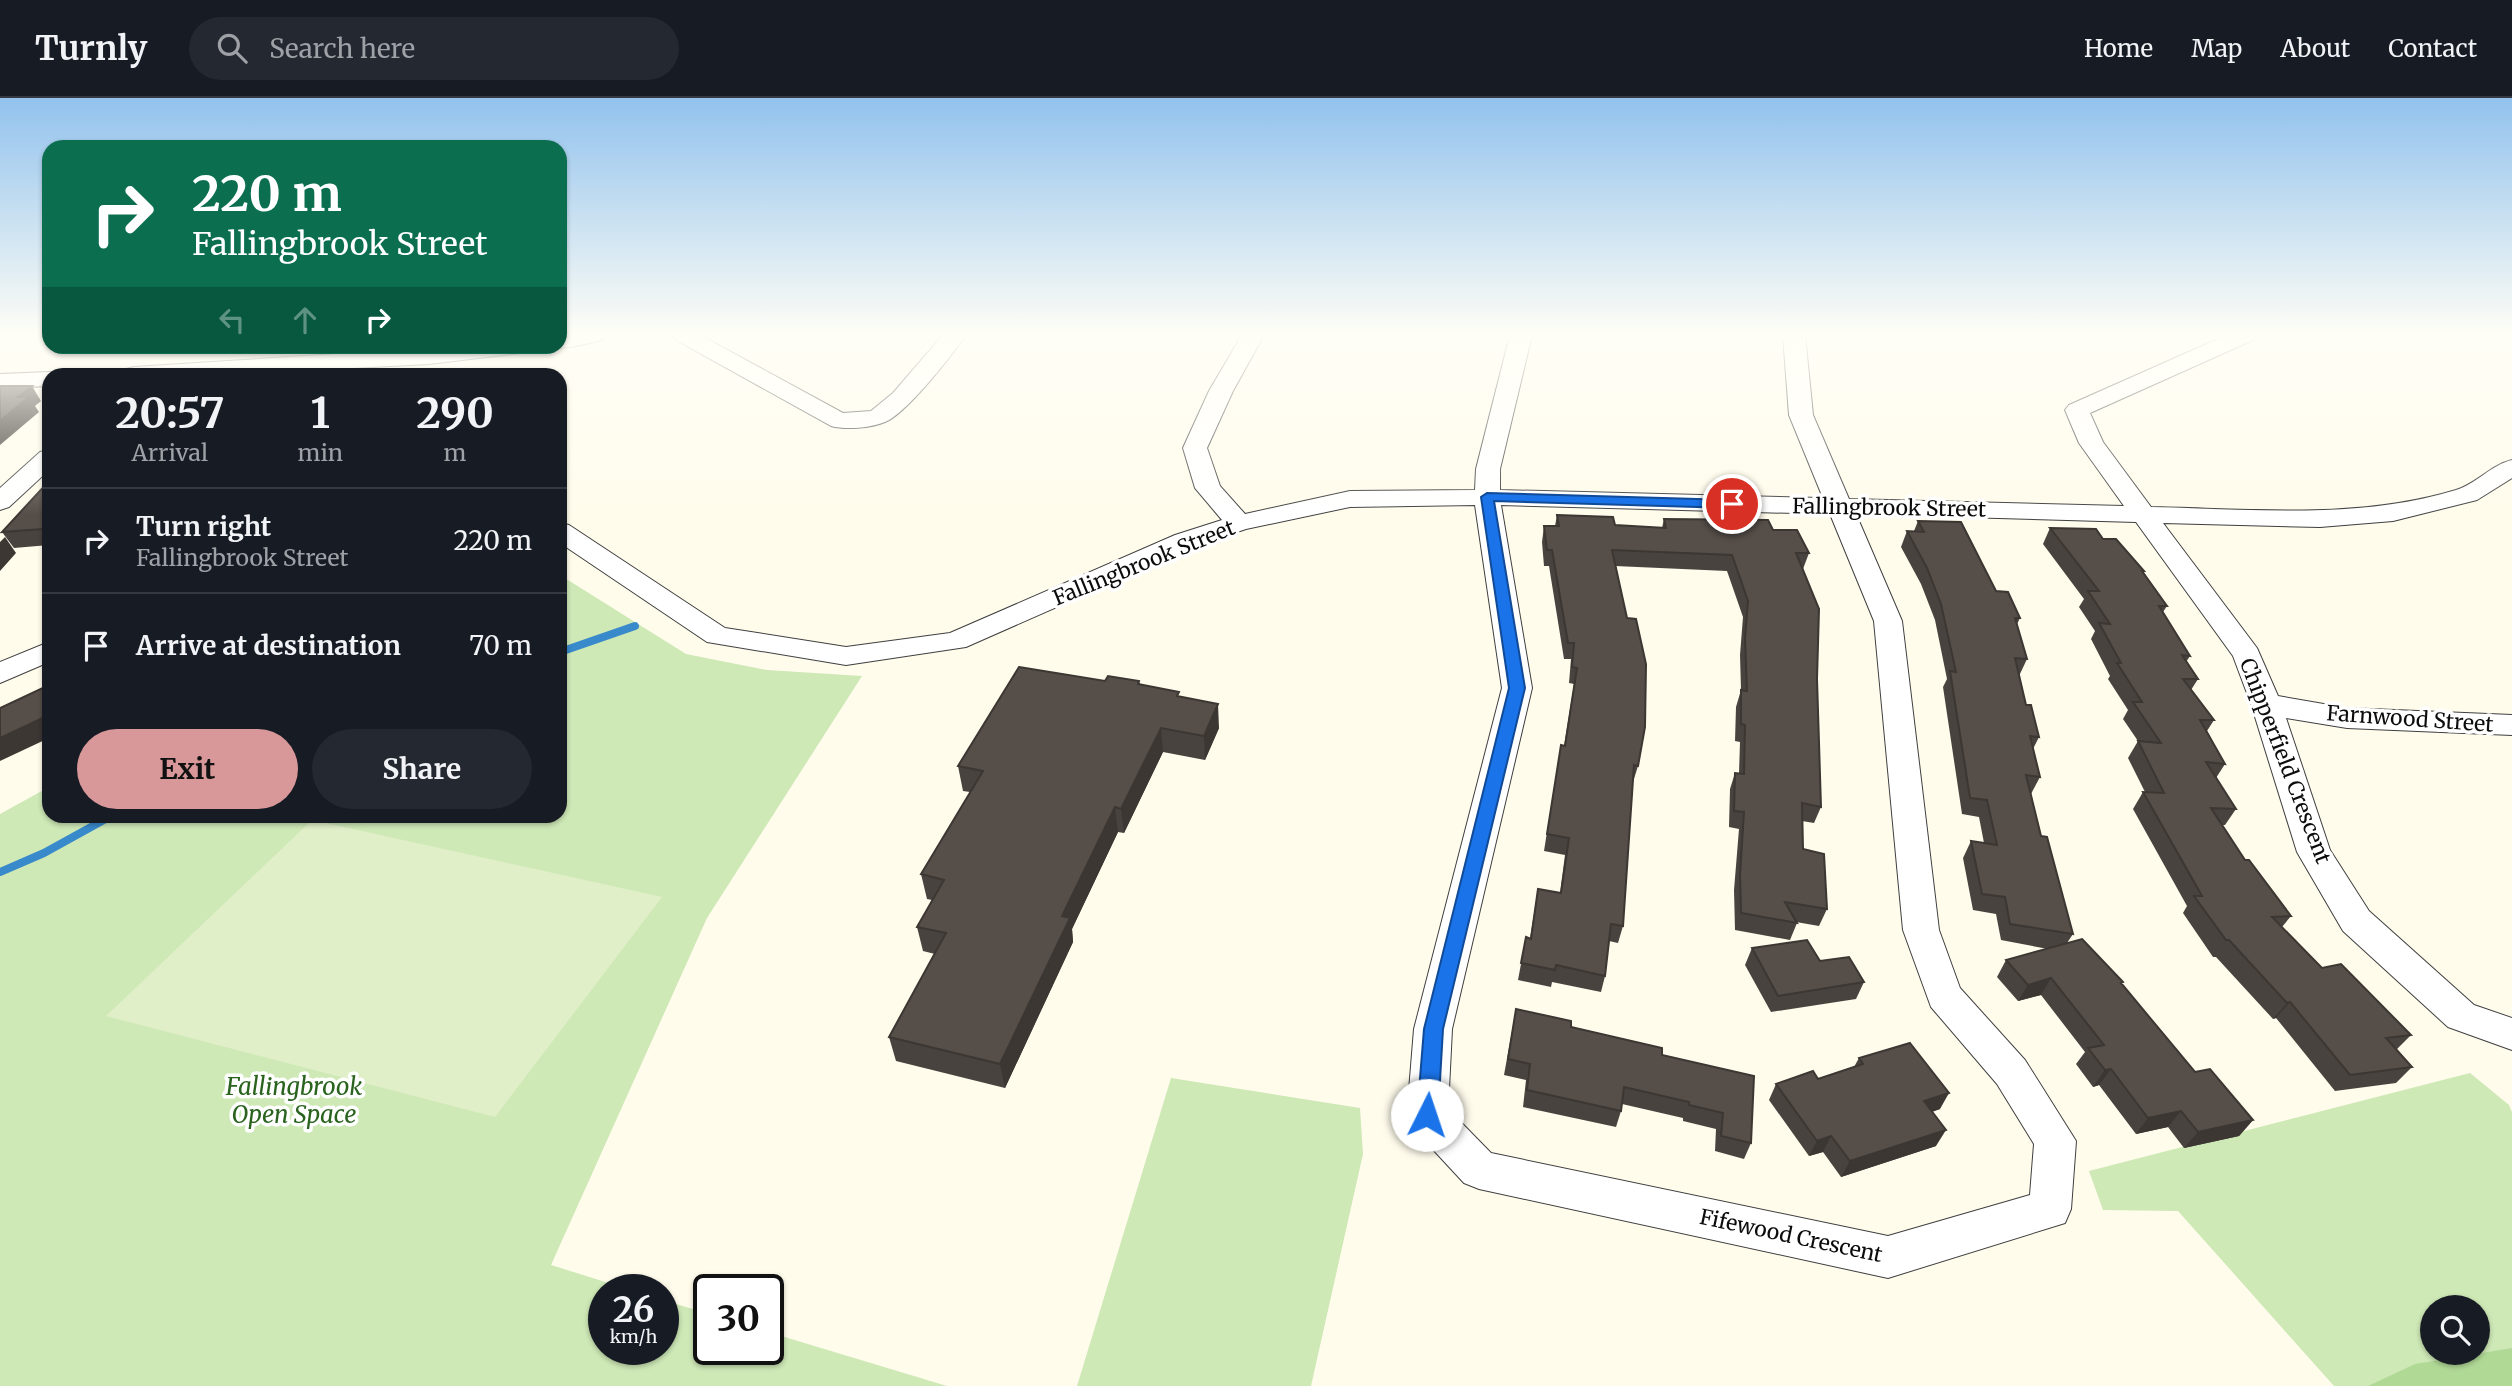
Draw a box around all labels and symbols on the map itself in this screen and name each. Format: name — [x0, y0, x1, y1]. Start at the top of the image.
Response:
pin — [1702, 474, 1762, 534]
street label: Fallingbrook Street — [1792, 492, 1986, 523]
street label: Fallingbrook Street — [1049, 514, 1239, 611]
street label: Chipperfield Crescent — [2234, 654, 2337, 867]
street label: Farnwood Street — [2326, 699, 2494, 738]
park label: Fallingbrook Open Space — [225, 1071, 362, 1130]
position arrow — [1390, 1078, 1464, 1152]
street label: Fifewood Crescent — [1697, 1203, 1885, 1268]
speed limit sign: 30 — [693, 1274, 784, 1365]

